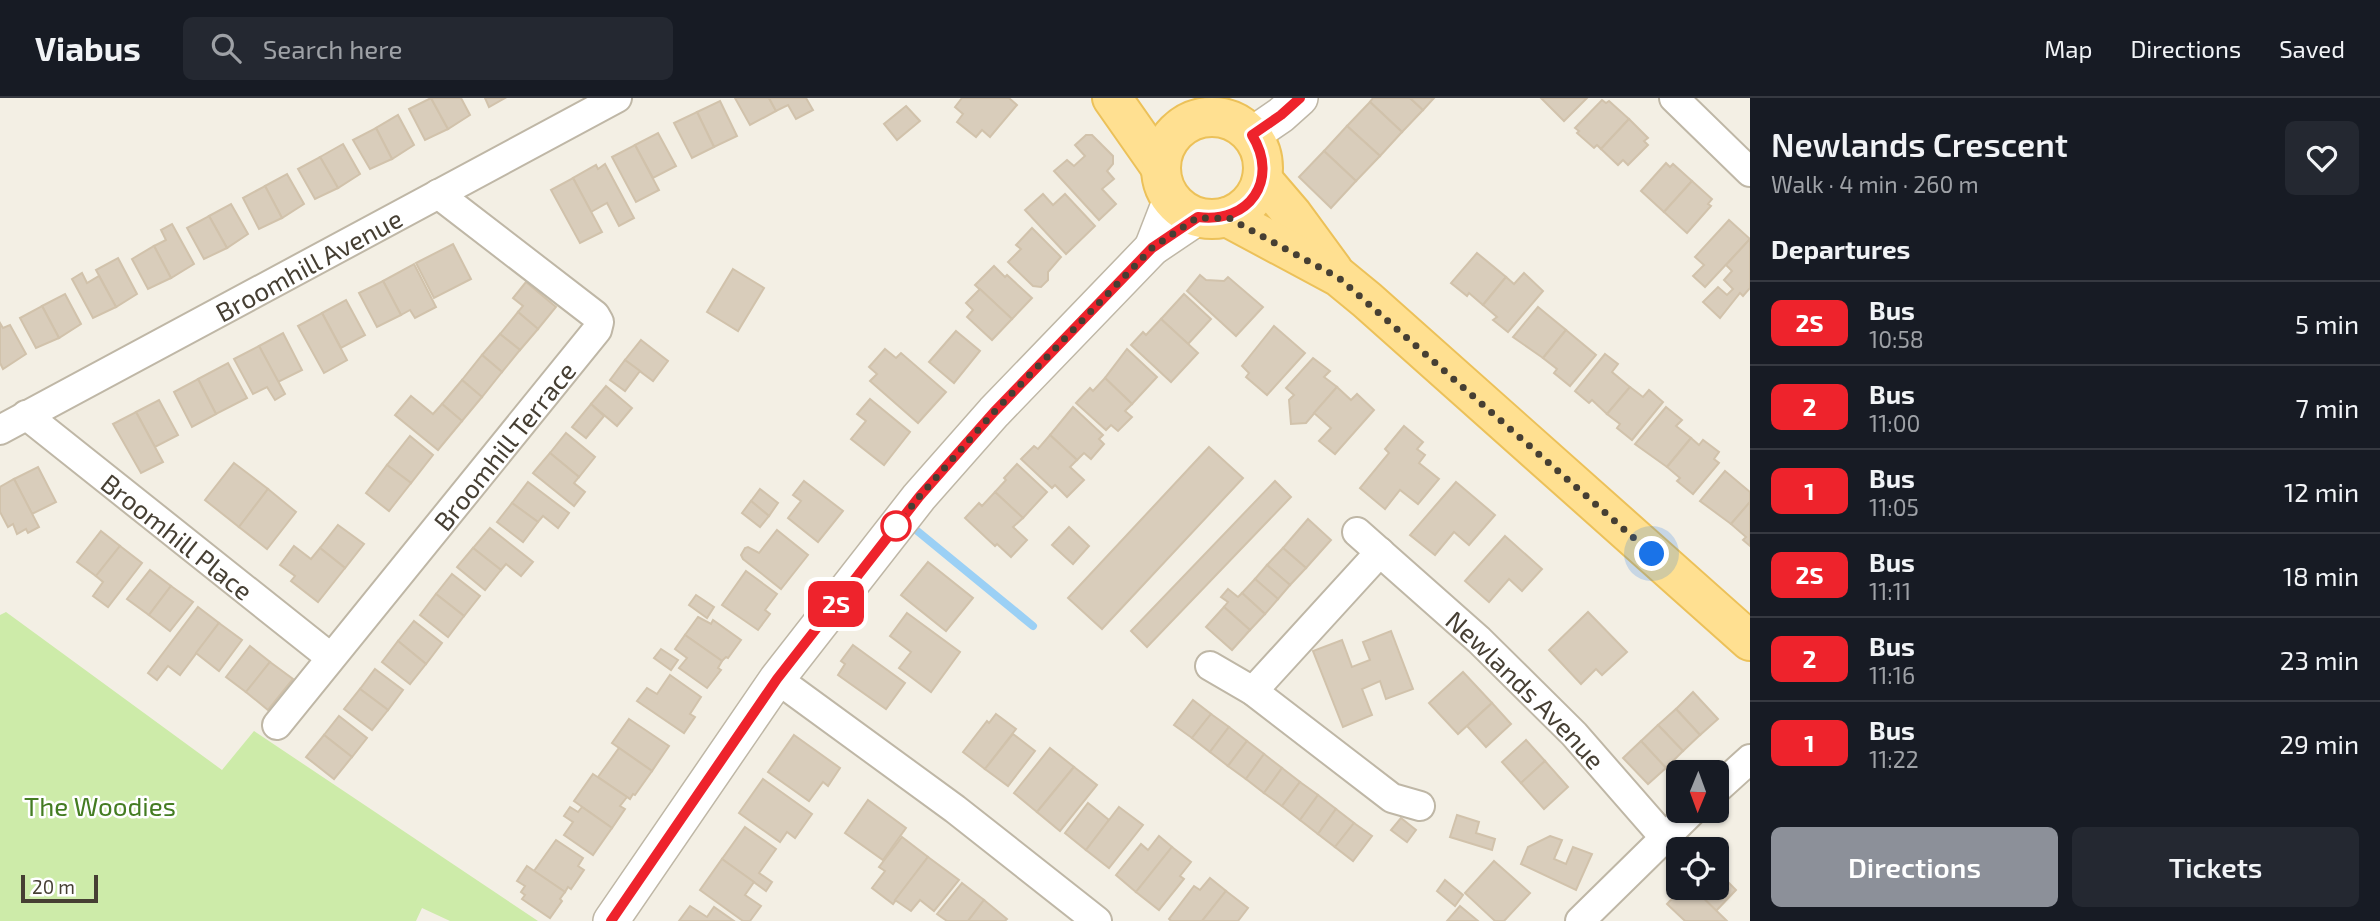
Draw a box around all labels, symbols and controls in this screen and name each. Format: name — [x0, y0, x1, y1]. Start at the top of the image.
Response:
search box — [183, 17, 673, 80]
text: Viabus — [35, 28, 141, 68]
icon: search — [207, 29, 245, 67]
text: Search here — [263, 33, 402, 64]
text: Map — [2044, 34, 2092, 63]
text: Directions — [2130, 34, 2241, 63]
text: Saved — [2279, 34, 2345, 63]
button: heart — [2285, 121, 2359, 195]
text: Newlands Crescent — [1771, 124, 2068, 164]
text: Walk · 4 min · 260 m — [1771, 170, 1979, 198]
street label: Broomhill Avenue — [210, 201, 407, 327]
text: Departures — [1771, 233, 1910, 264]
text: Bus — [1869, 294, 1915, 325]
text: 2S — [1795, 308, 1824, 337]
text: 5 min — [2295, 308, 2359, 339]
text: 10:58 — [1869, 325, 1924, 353]
street label: Broomhill Terrace — [426, 355, 581, 536]
text: Bus — [1869, 378, 1915, 409]
text: 2 — [1803, 392, 1816, 421]
text: 7 min — [2296, 392, 2359, 423]
text: 11:00 — [1869, 409, 1920, 437]
text: Bus — [1869, 462, 1915, 493]
street label: Broomhill Place — [96, 466, 260, 605]
text: 1 — [1804, 476, 1815, 505]
text: 12 min — [2284, 476, 2359, 507]
text: 11:05 — [1869, 493, 1919, 521]
unlabelled marker — [881, 511, 911, 541]
your location — [1634, 536, 1669, 571]
text: Bus — [1869, 546, 1915, 577]
text: 2S — [1795, 560, 1824, 589]
text: 18 min — [2283, 560, 2359, 591]
text: 11:11 — [1869, 577, 1911, 605]
line badge: 2S — [804, 581, 868, 627]
text: 2S — [822, 589, 850, 618]
street label: Newlands Avenue — [1441, 603, 1612, 774]
text: Bus — [1869, 630, 1915, 661]
text: 2 — [1803, 644, 1816, 673]
text: 23 min — [2280, 644, 2359, 675]
text: 11:16 — [1869, 661, 1915, 689]
text: Bus — [1869, 714, 1915, 745]
text: 1 — [1804, 728, 1815, 757]
text: 29 min — [2279, 728, 2359, 759]
text: 11:22 — [1869, 745, 1919, 773]
north arrow — [1666, 760, 1729, 822]
map controls — [1666, 760, 1729, 900]
park label: The Woodies — [24, 790, 176, 821]
button: Directions — [1771, 827, 2058, 907]
button: Tickets — [2072, 827, 2359, 907]
button: locate — [1666, 837, 1729, 900]
scale bar — [21, 872, 98, 904]
text: 20 m — [32, 875, 75, 898]

